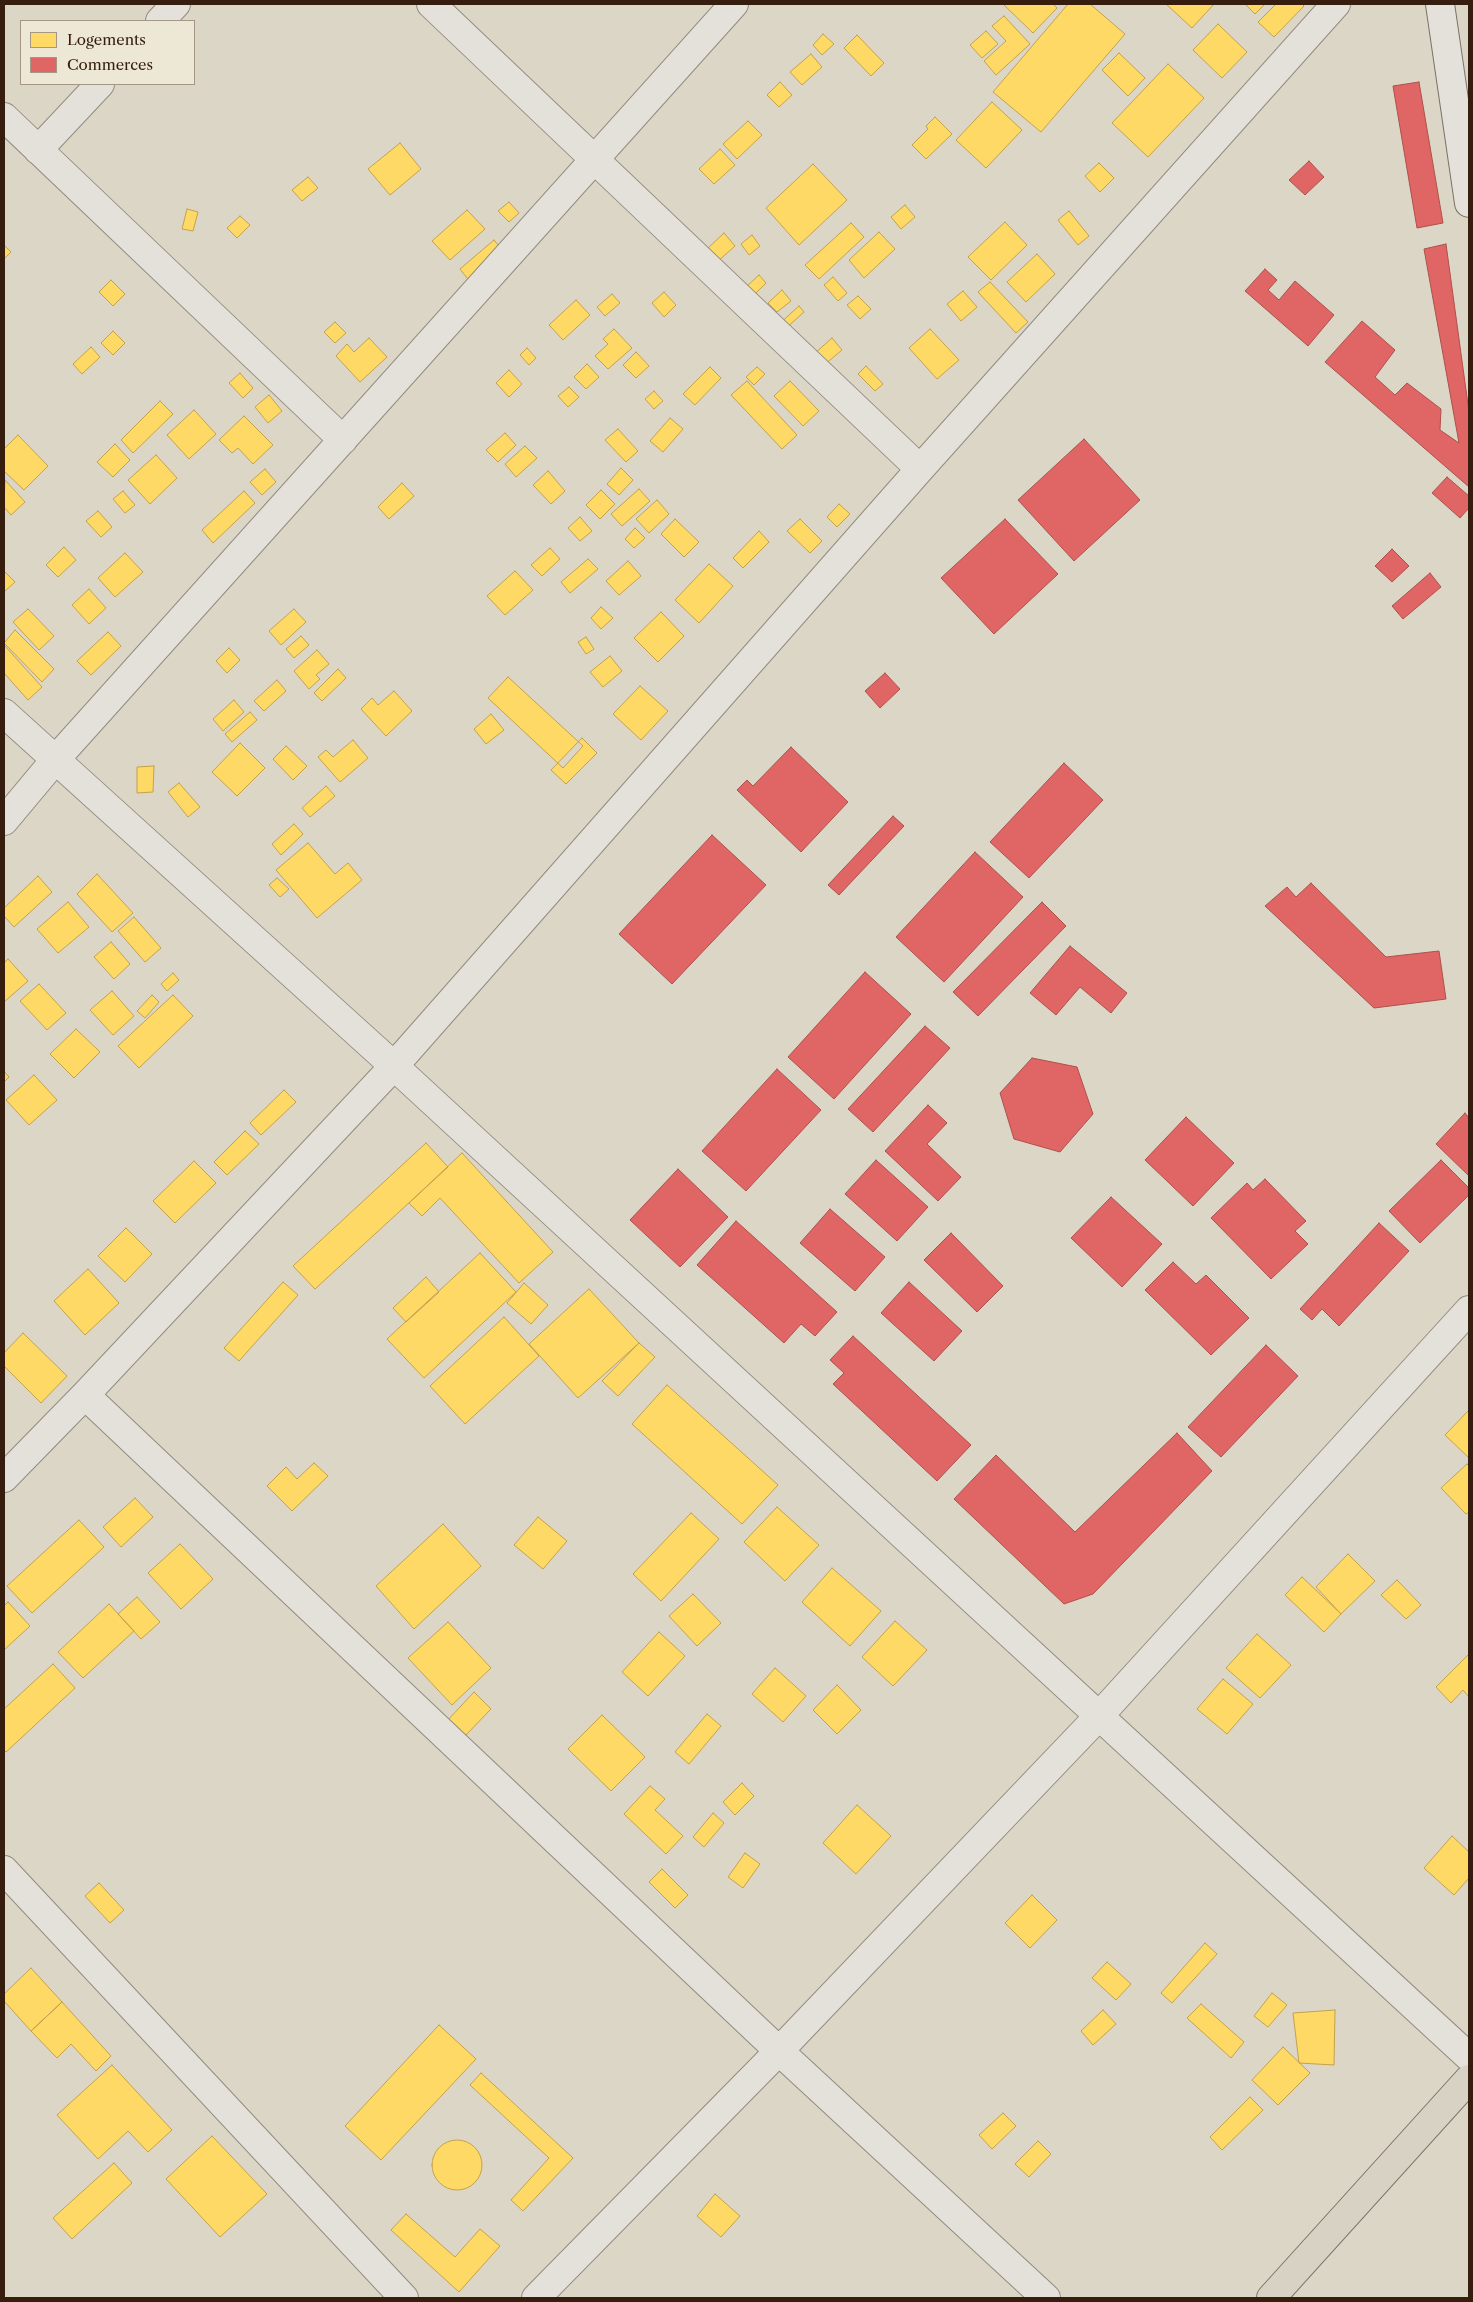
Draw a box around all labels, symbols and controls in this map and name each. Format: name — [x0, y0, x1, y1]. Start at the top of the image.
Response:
legend — [20, 20, 195, 85]
text: Logements — [67, 30, 146, 49]
text: Commerces — [67, 55, 153, 74]

